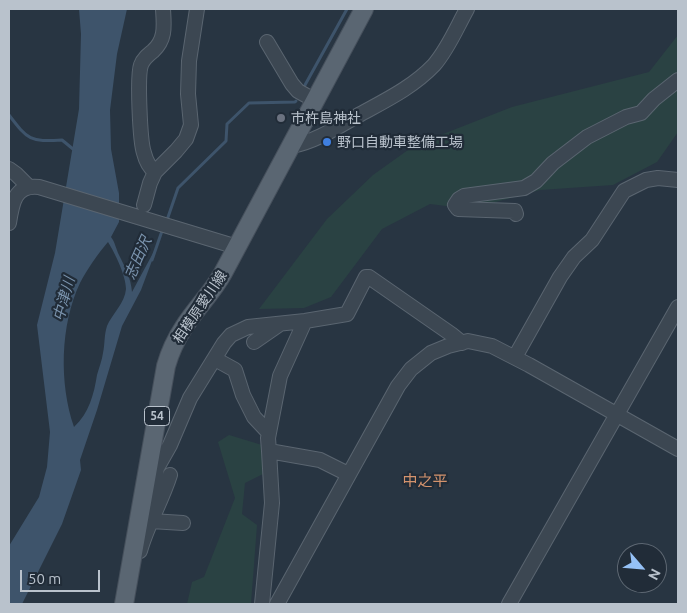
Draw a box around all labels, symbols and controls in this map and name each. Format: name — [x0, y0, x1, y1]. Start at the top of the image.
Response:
place label: 市杵島神社 — [291, 110, 361, 126]
marker: 市杵島神社 — [275, 112, 287, 124]
place label: 野口自動車整備工場 — [337, 134, 463, 150]
marker: 野口自動車整備工場 — [321, 136, 333, 148]
water label: 志田沢 — [121, 234, 155, 282]
street label: 相模原愛川線 — [170, 267, 230, 347]
water label: 中津川 — [49, 275, 79, 323]
road number: 54 — [144, 406, 170, 426]
district label: 中之平 — [403, 472, 447, 490]
north arrow — [617, 543, 667, 593]
scale bar — [22, 560, 102, 592]
text: N — [645, 566, 664, 583]
text: 50 m — [28, 570, 61, 587]

